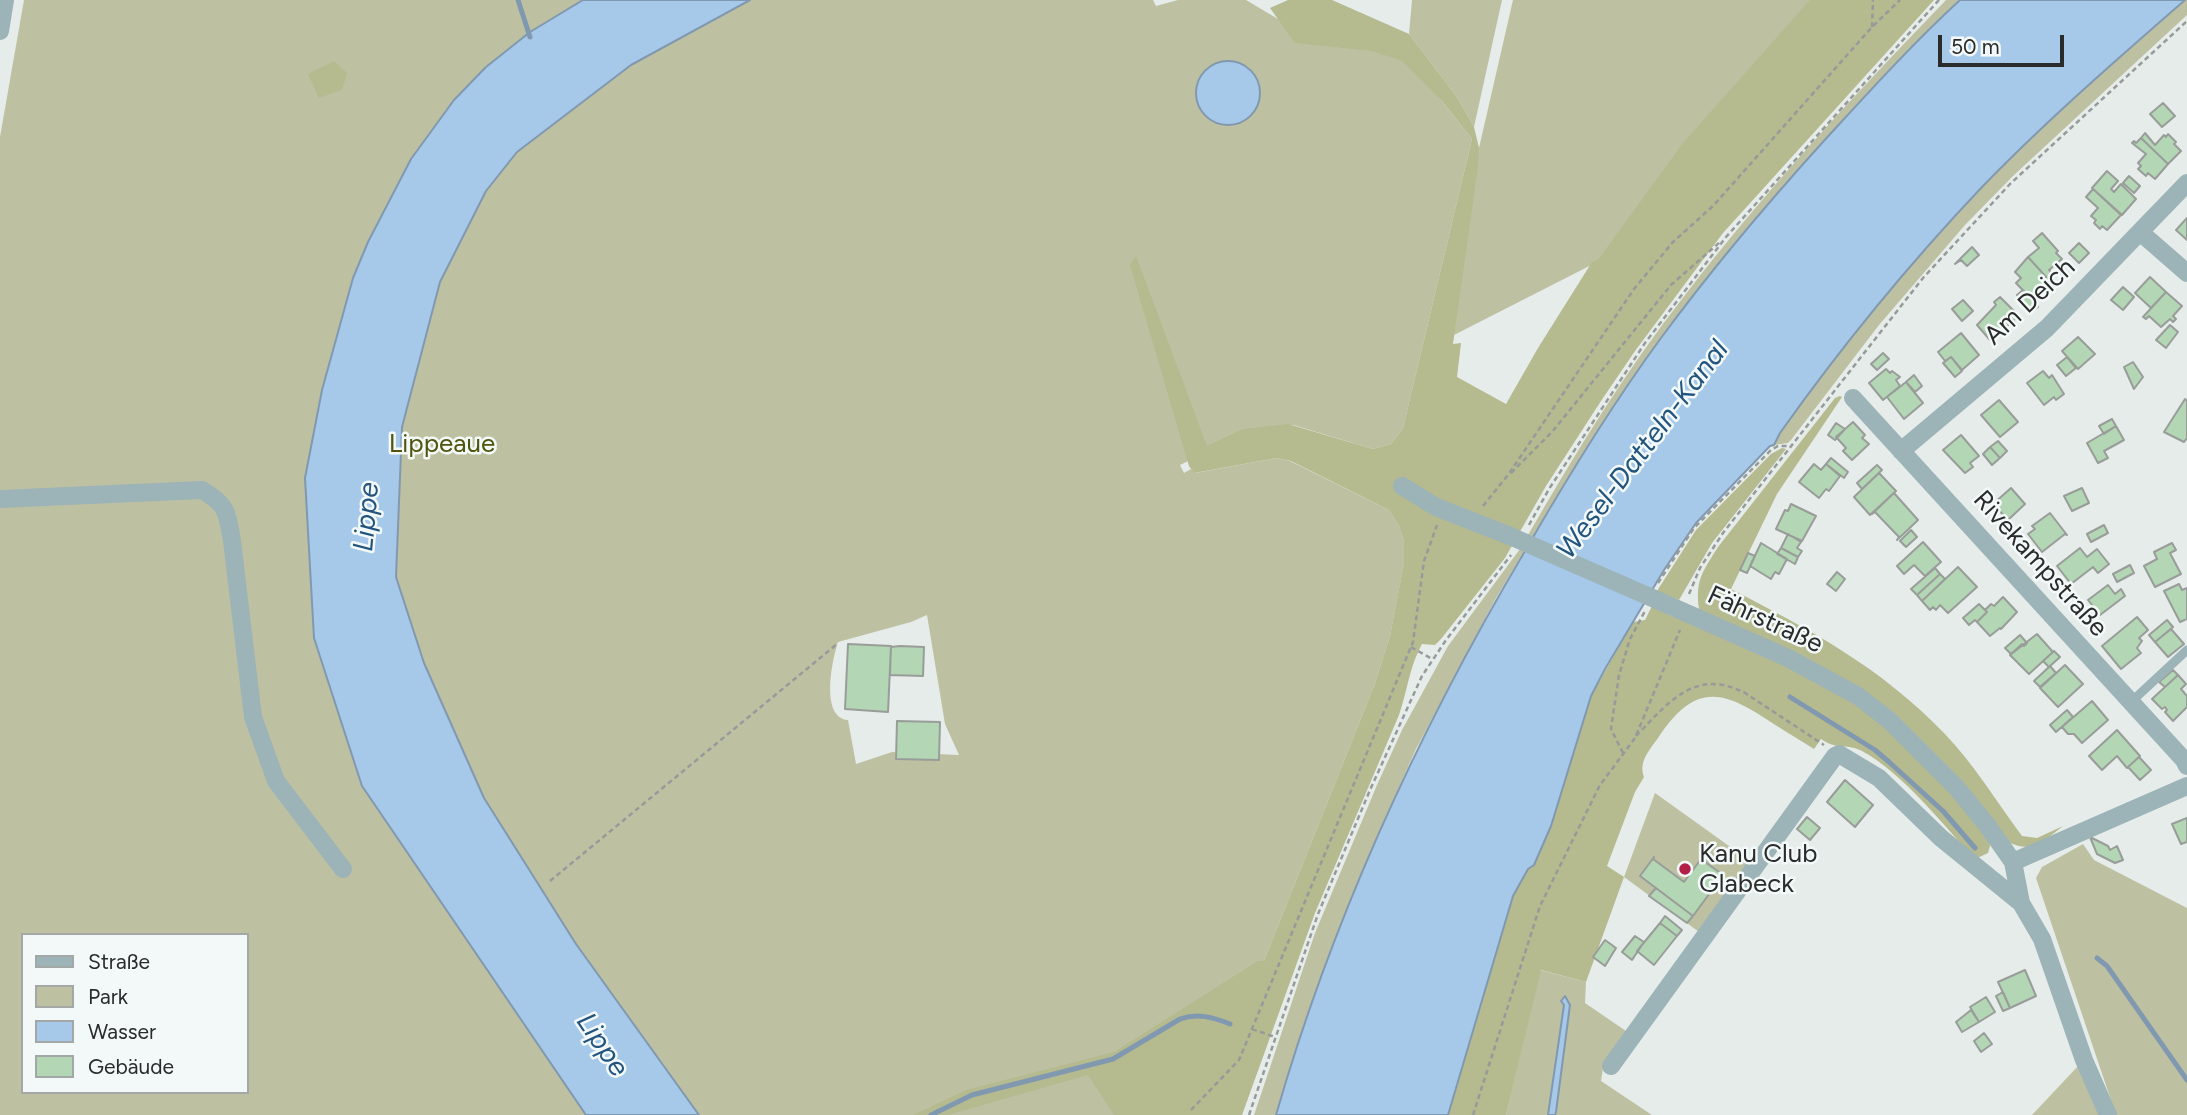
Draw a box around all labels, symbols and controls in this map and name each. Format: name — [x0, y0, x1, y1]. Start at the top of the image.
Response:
scale bar — [1942, 21, 2068, 65]
text: 50 m — [1951, 34, 2000, 59]
street label: Am Deich — [1978, 252, 2082, 352]
water label: Wesel-Datteln-Kanal — [1550, 334, 1736, 566]
park label: Lippeaue — [389, 428, 495, 460]
water label: Lippe — [347, 481, 387, 553]
street label: Rivekampstraße — [1966, 485, 2114, 643]
street label: Fährstraße — [1702, 580, 1828, 660]
place label: Kanu Club Glabeck — [1699, 838, 1818, 900]
marker: Kanu Club Glabeck — [1677, 861, 1693, 877]
legend — [21, 933, 248, 1094]
text: Straße — [88, 949, 150, 974]
text: Park — [88, 984, 128, 1009]
water label: Lippe — [569, 1007, 635, 1083]
text: Wasser — [88, 1019, 156, 1044]
text: Gebäude — [88, 1054, 174, 1079]

